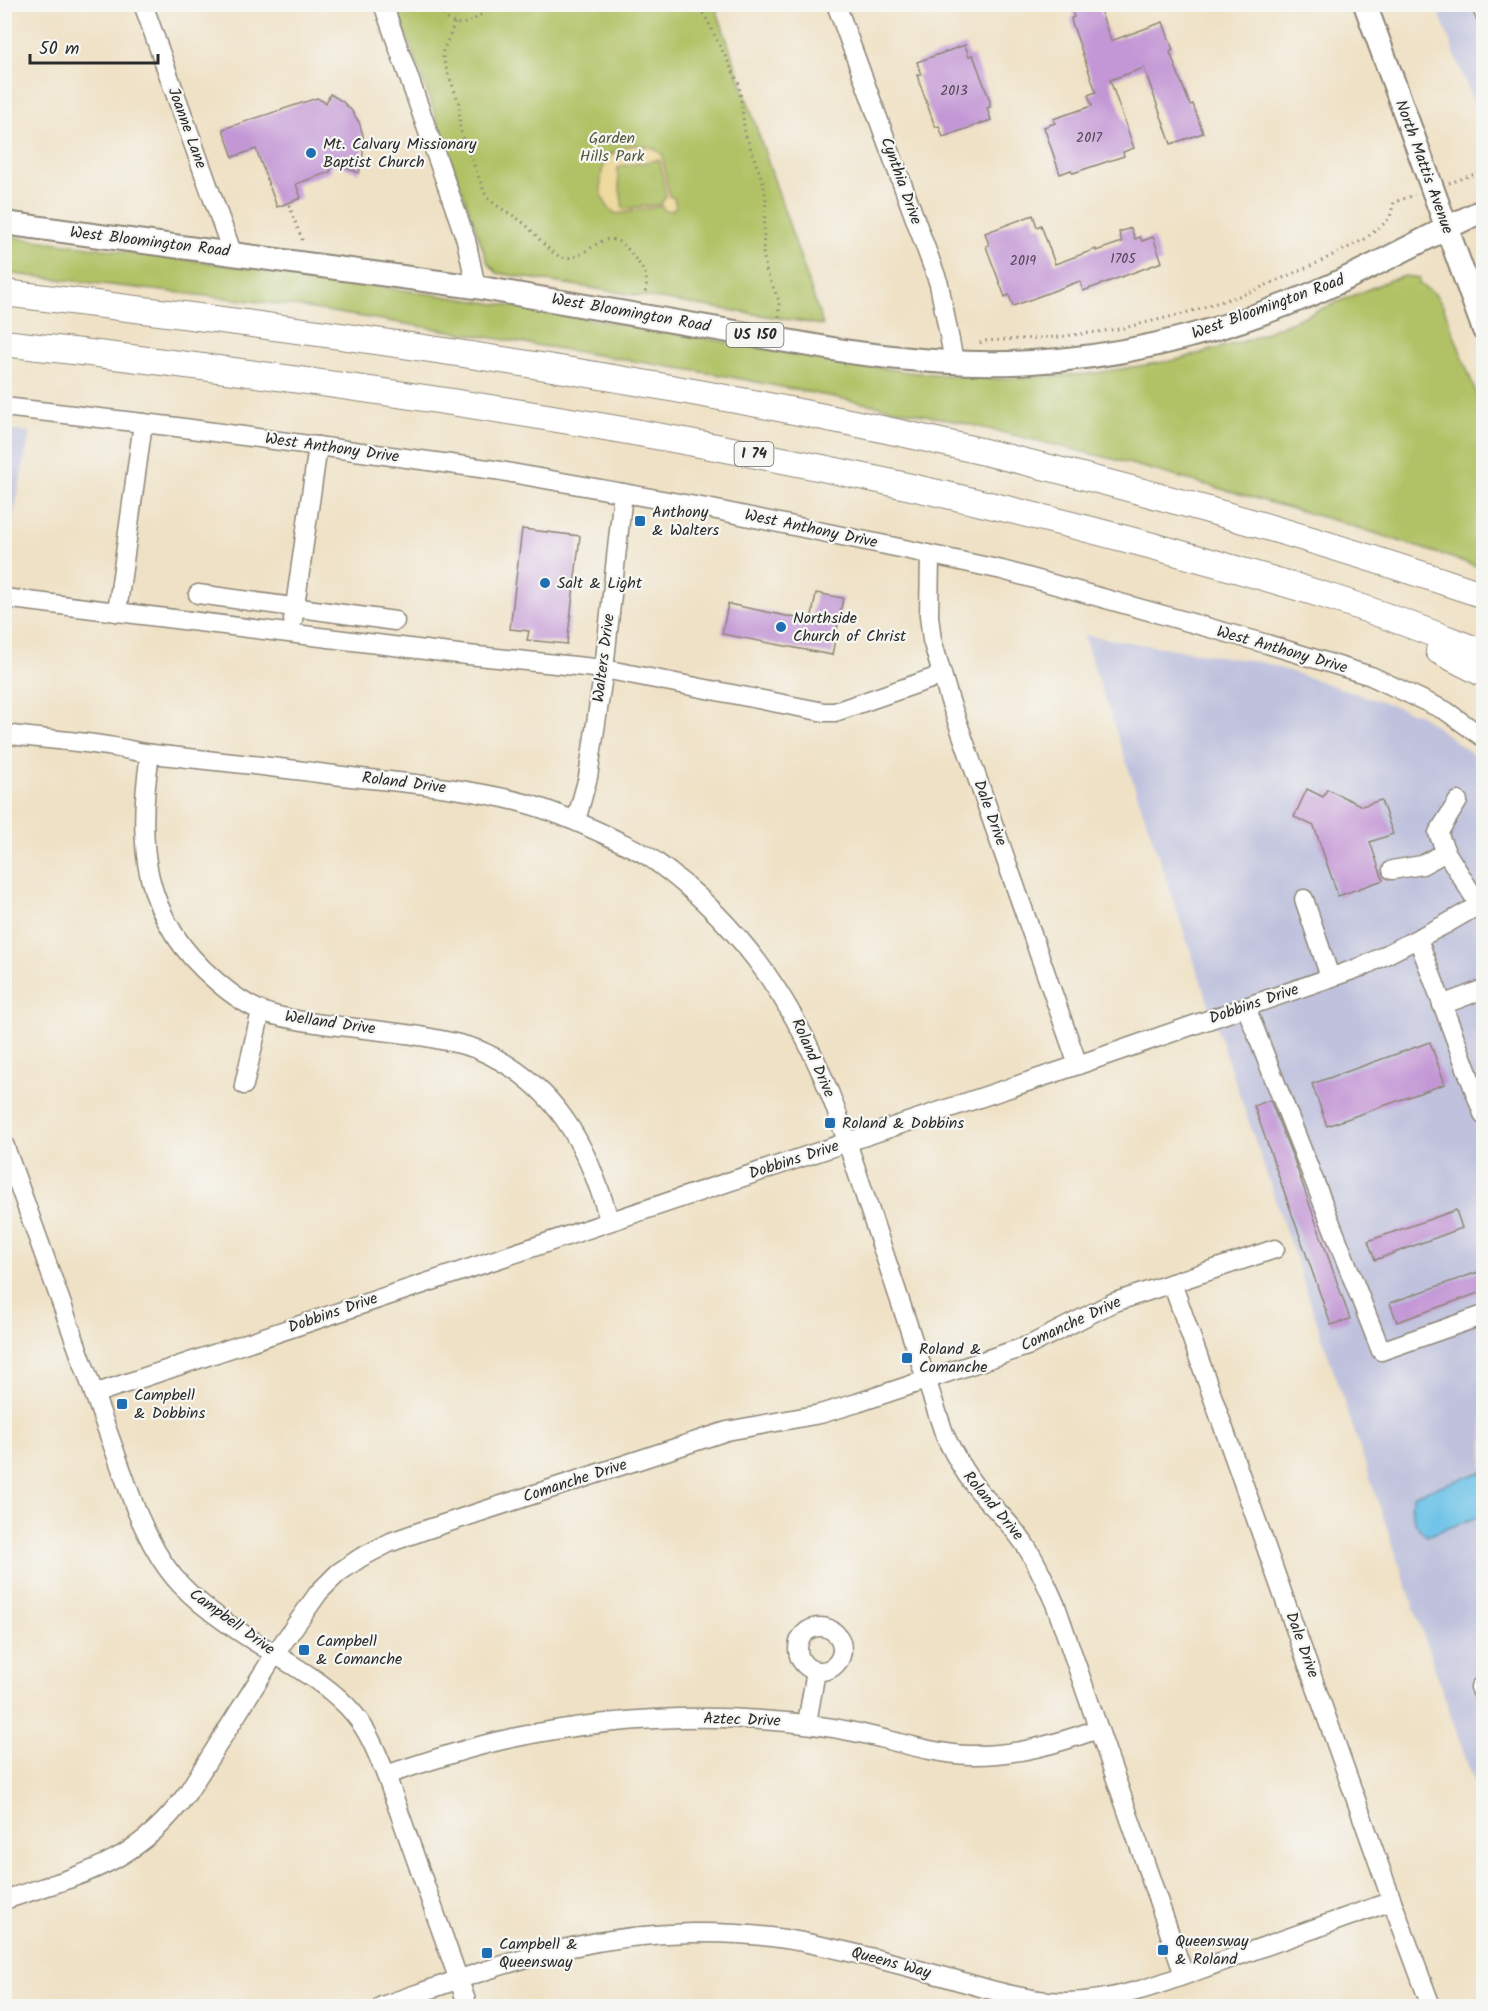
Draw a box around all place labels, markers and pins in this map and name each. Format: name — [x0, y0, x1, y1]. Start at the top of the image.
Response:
place label: Mt. Calvary Missionary Baptist Church — [323, 132, 477, 175]
marker: Mt. Calvary Missionary Baptist Church — [304, 146, 318, 160]
place label: Anthony & Walters — [652, 500, 719, 543]
marker: Anthony & Walters — [633, 514, 647, 528]
place label: Salt & Light — [557, 571, 643, 596]
marker: Salt & Light — [538, 576, 552, 590]
place label: Northside Church of Christ — [793, 606, 907, 649]
marker: Northside Church of Christ — [774, 620, 788, 634]
place label: Roland & Dobbins — [842, 1111, 964, 1136]
marker: Roland & Dobbins — [823, 1116, 837, 1130]
place label: Roland & Comanche — [919, 1337, 988, 1380]
marker: Roland & Comanche — [900, 1351, 914, 1365]
place label: Campbell & Dobbins — [134, 1383, 205, 1426]
marker: Campbell & Dobbins — [115, 1397, 129, 1411]
place label: Campbell & Comanche — [316, 1629, 402, 1672]
marker: Campbell & Comanche — [297, 1643, 311, 1657]
place label: Queensway & Roland — [1175, 1929, 1249, 1972]
place label: Campbell & Queensway — [499, 1932, 578, 1975]
marker: Queensway & Roland — [1156, 1943, 1170, 1957]
marker: Campbell & Queensway — [480, 1946, 494, 1960]

